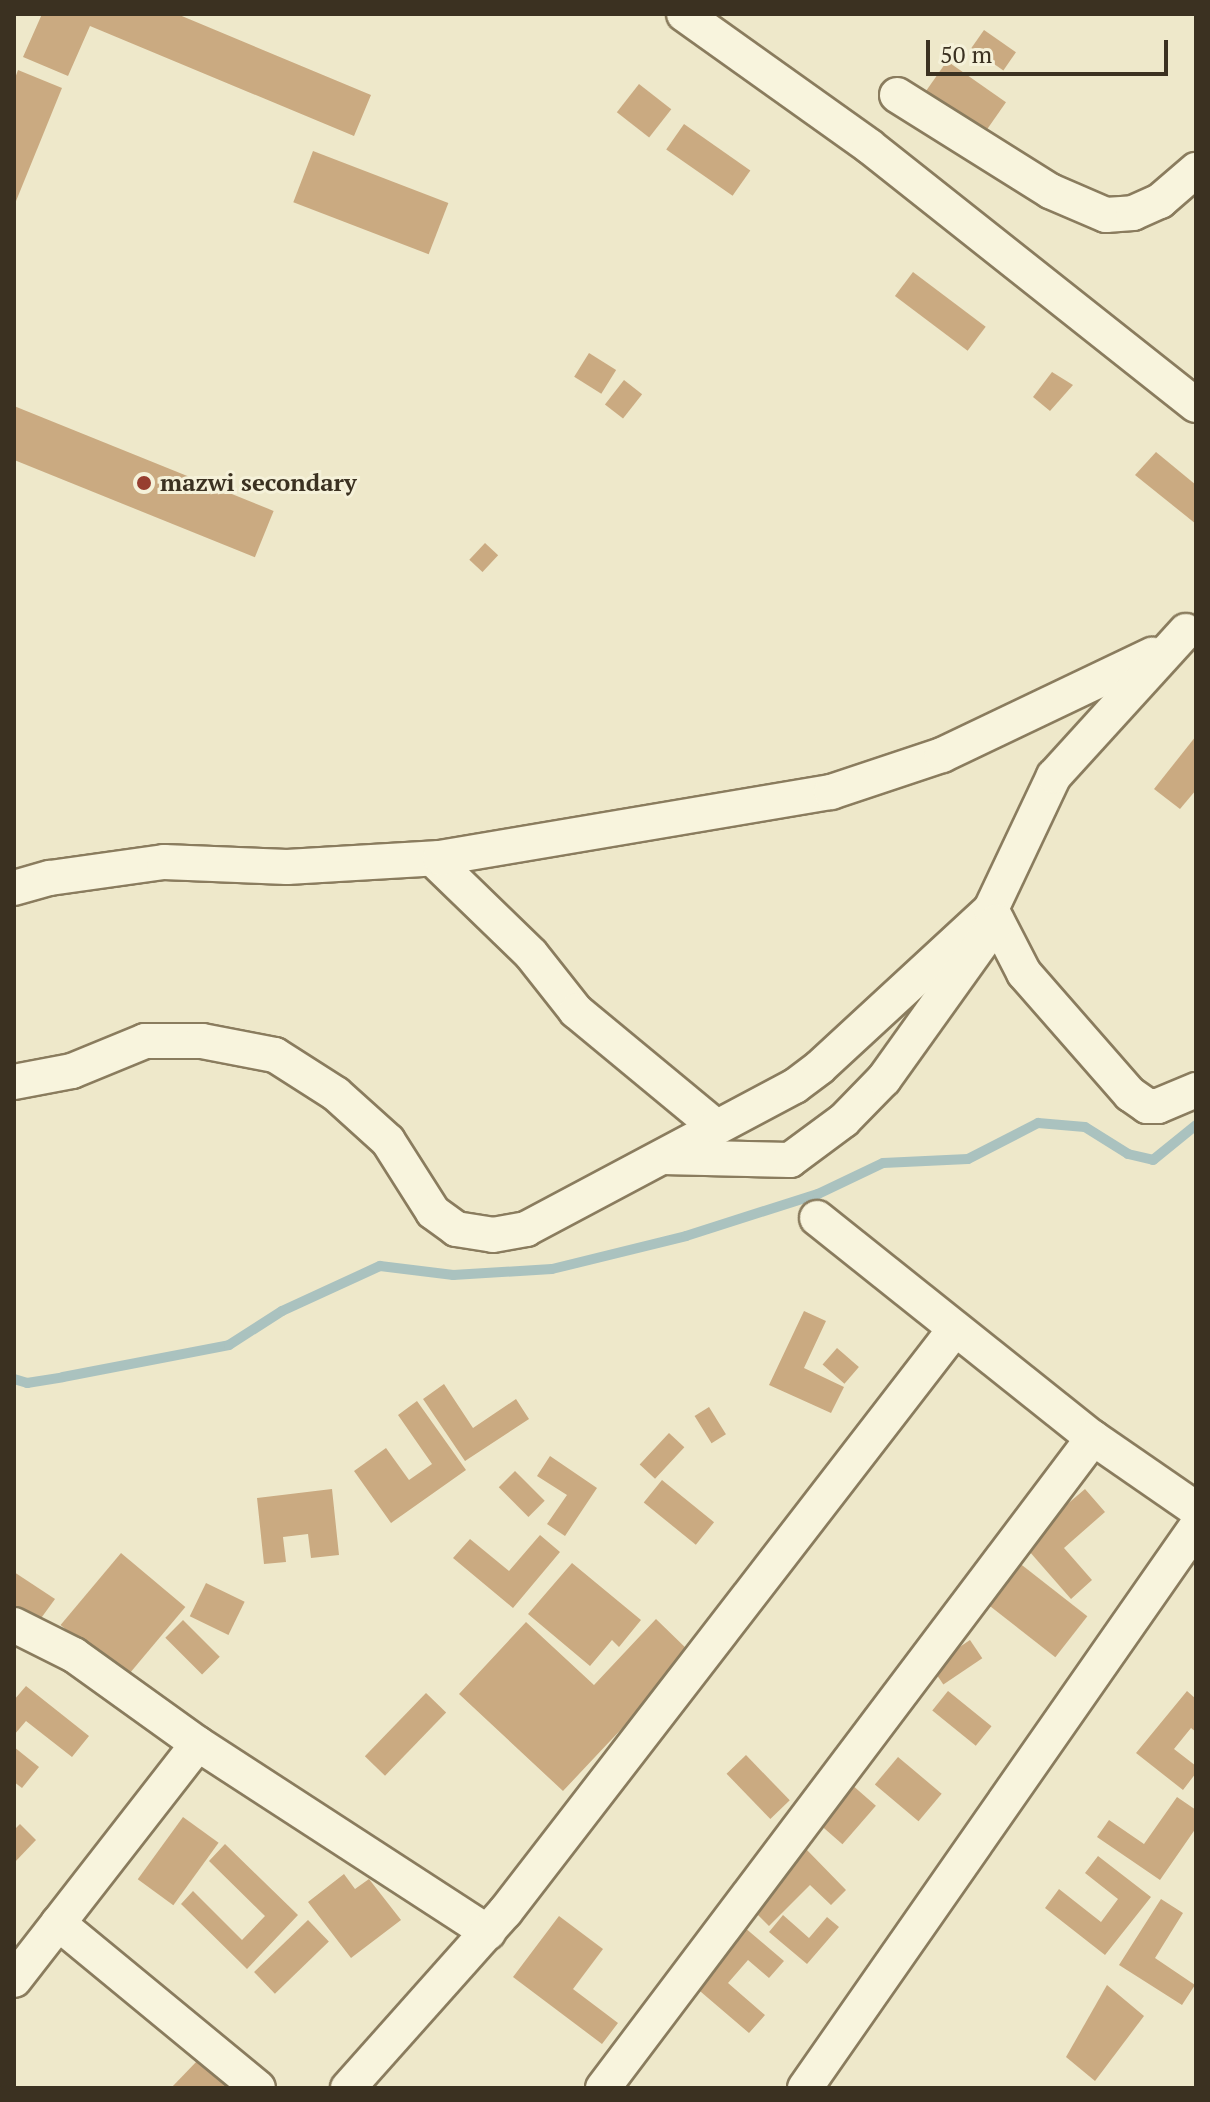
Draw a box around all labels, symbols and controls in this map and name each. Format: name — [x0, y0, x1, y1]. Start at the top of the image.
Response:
scale bar — [930, 24, 1172, 74]
text: 50 m — [940, 38, 992, 70]
place label: mazwi secondary — [160, 469, 357, 497]
marker: mazwi secondary — [135, 474, 153, 492]

